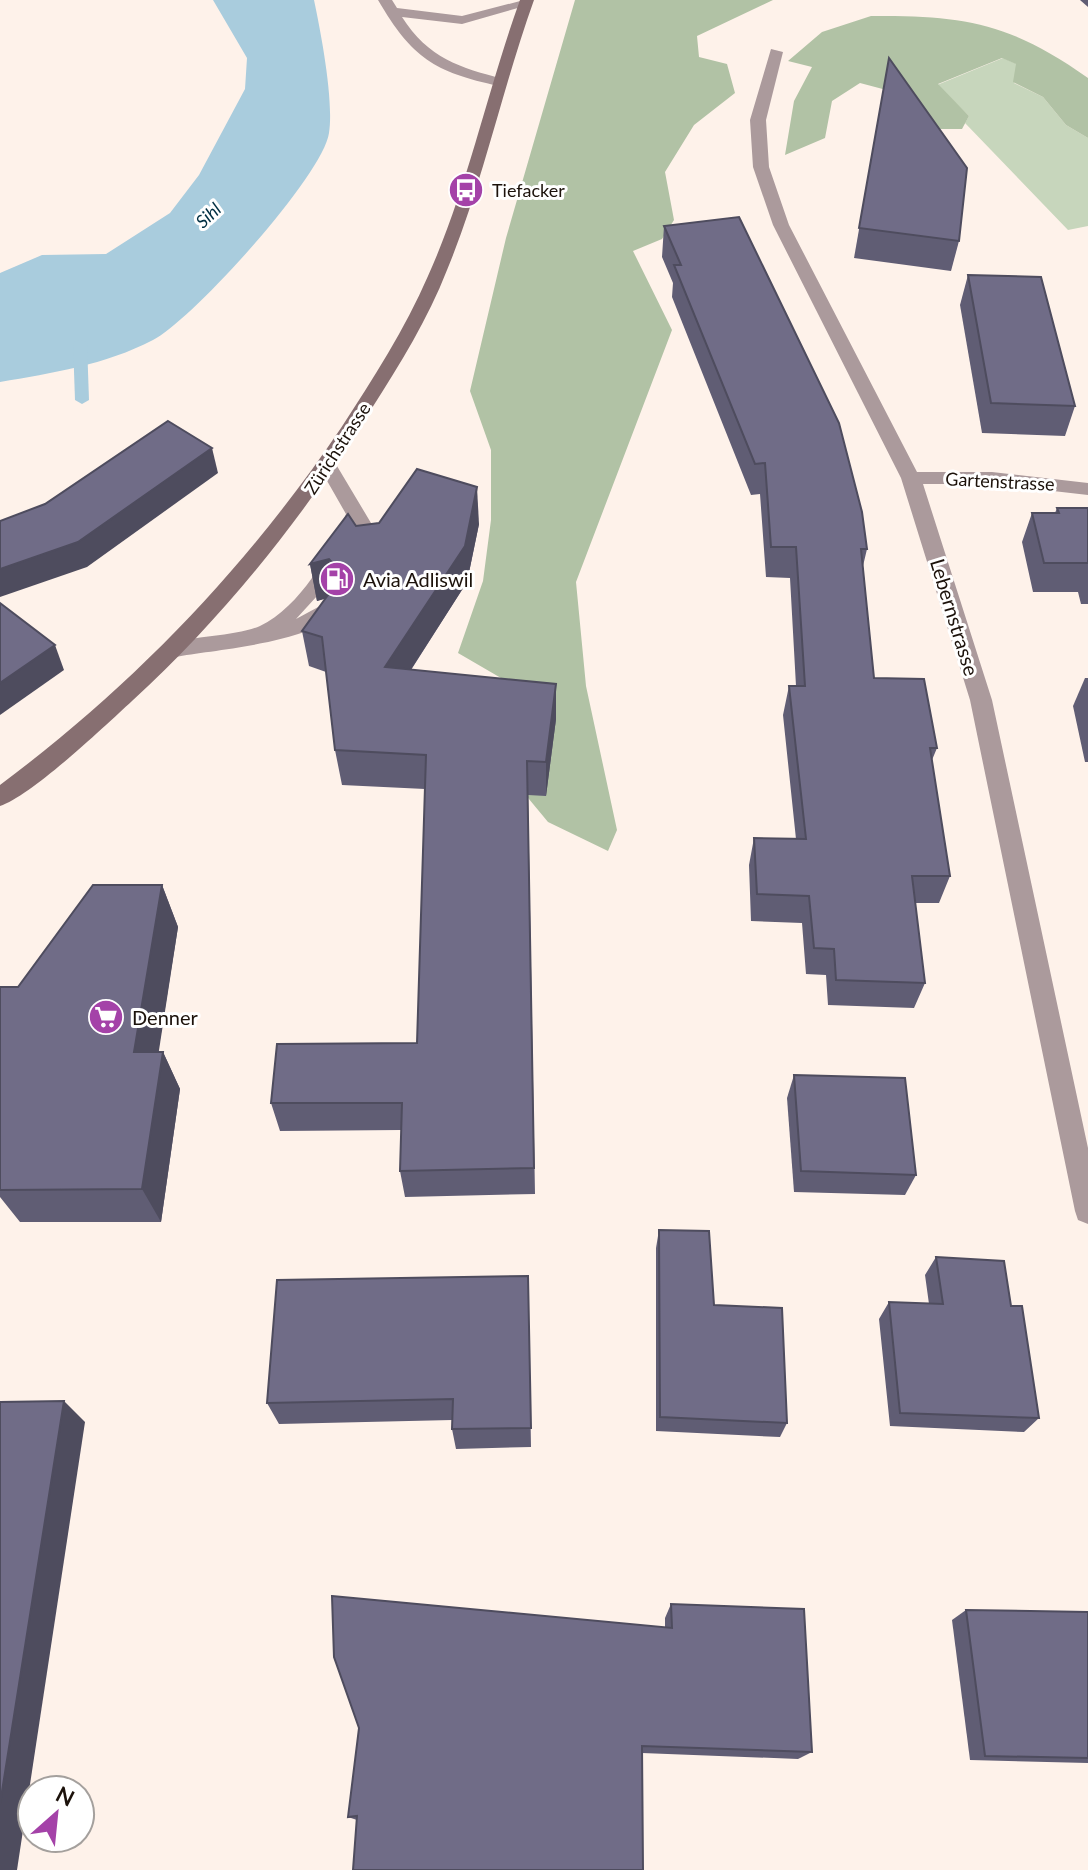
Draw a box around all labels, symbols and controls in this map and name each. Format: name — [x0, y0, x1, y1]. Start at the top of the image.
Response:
bus stop icon: Tiefacker — [447, 171, 485, 209]
place label: Tiefacker — [492, 179, 565, 201]
water label: Sihl — [191, 198, 225, 232]
street label: Zürichstrasse — [299, 398, 375, 498]
street label: Gartenstrasse — [945, 467, 1055, 495]
street label: Lebernstrasse — [926, 556, 984, 678]
fuel station icon: Avia Adliswil — [318, 560, 356, 598]
place label: Avia Adliswil — [363, 567, 473, 591]
supermarket icon: Denner — [87, 998, 125, 1036]
place label: Denner — [132, 1005, 199, 1029]
north arrow — [16, 1774, 96, 1854]
text: N — [52, 1780, 79, 1812]

